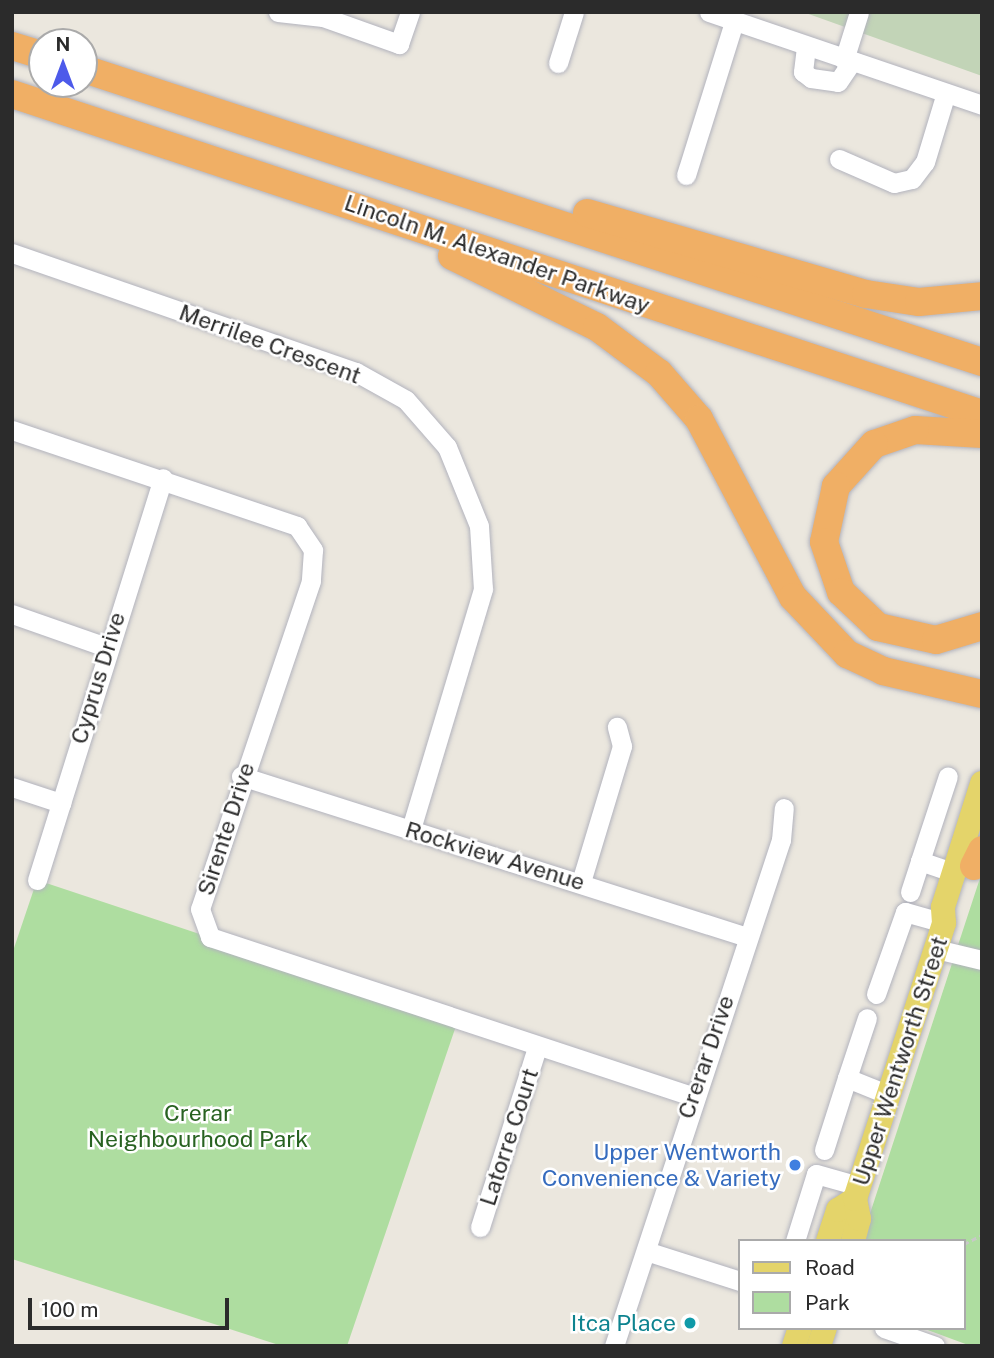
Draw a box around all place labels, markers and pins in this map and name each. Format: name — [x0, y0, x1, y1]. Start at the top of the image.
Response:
place label: Upper Wentworth Convenience & Variety — [541, 1138, 781, 1192]
marker: Upper Wentworth Convenience & Variety — [787, 1157, 803, 1173]
place label: Itca Place — [571, 1309, 676, 1337]
marker: Itca Place — [682, 1315, 698, 1331]

